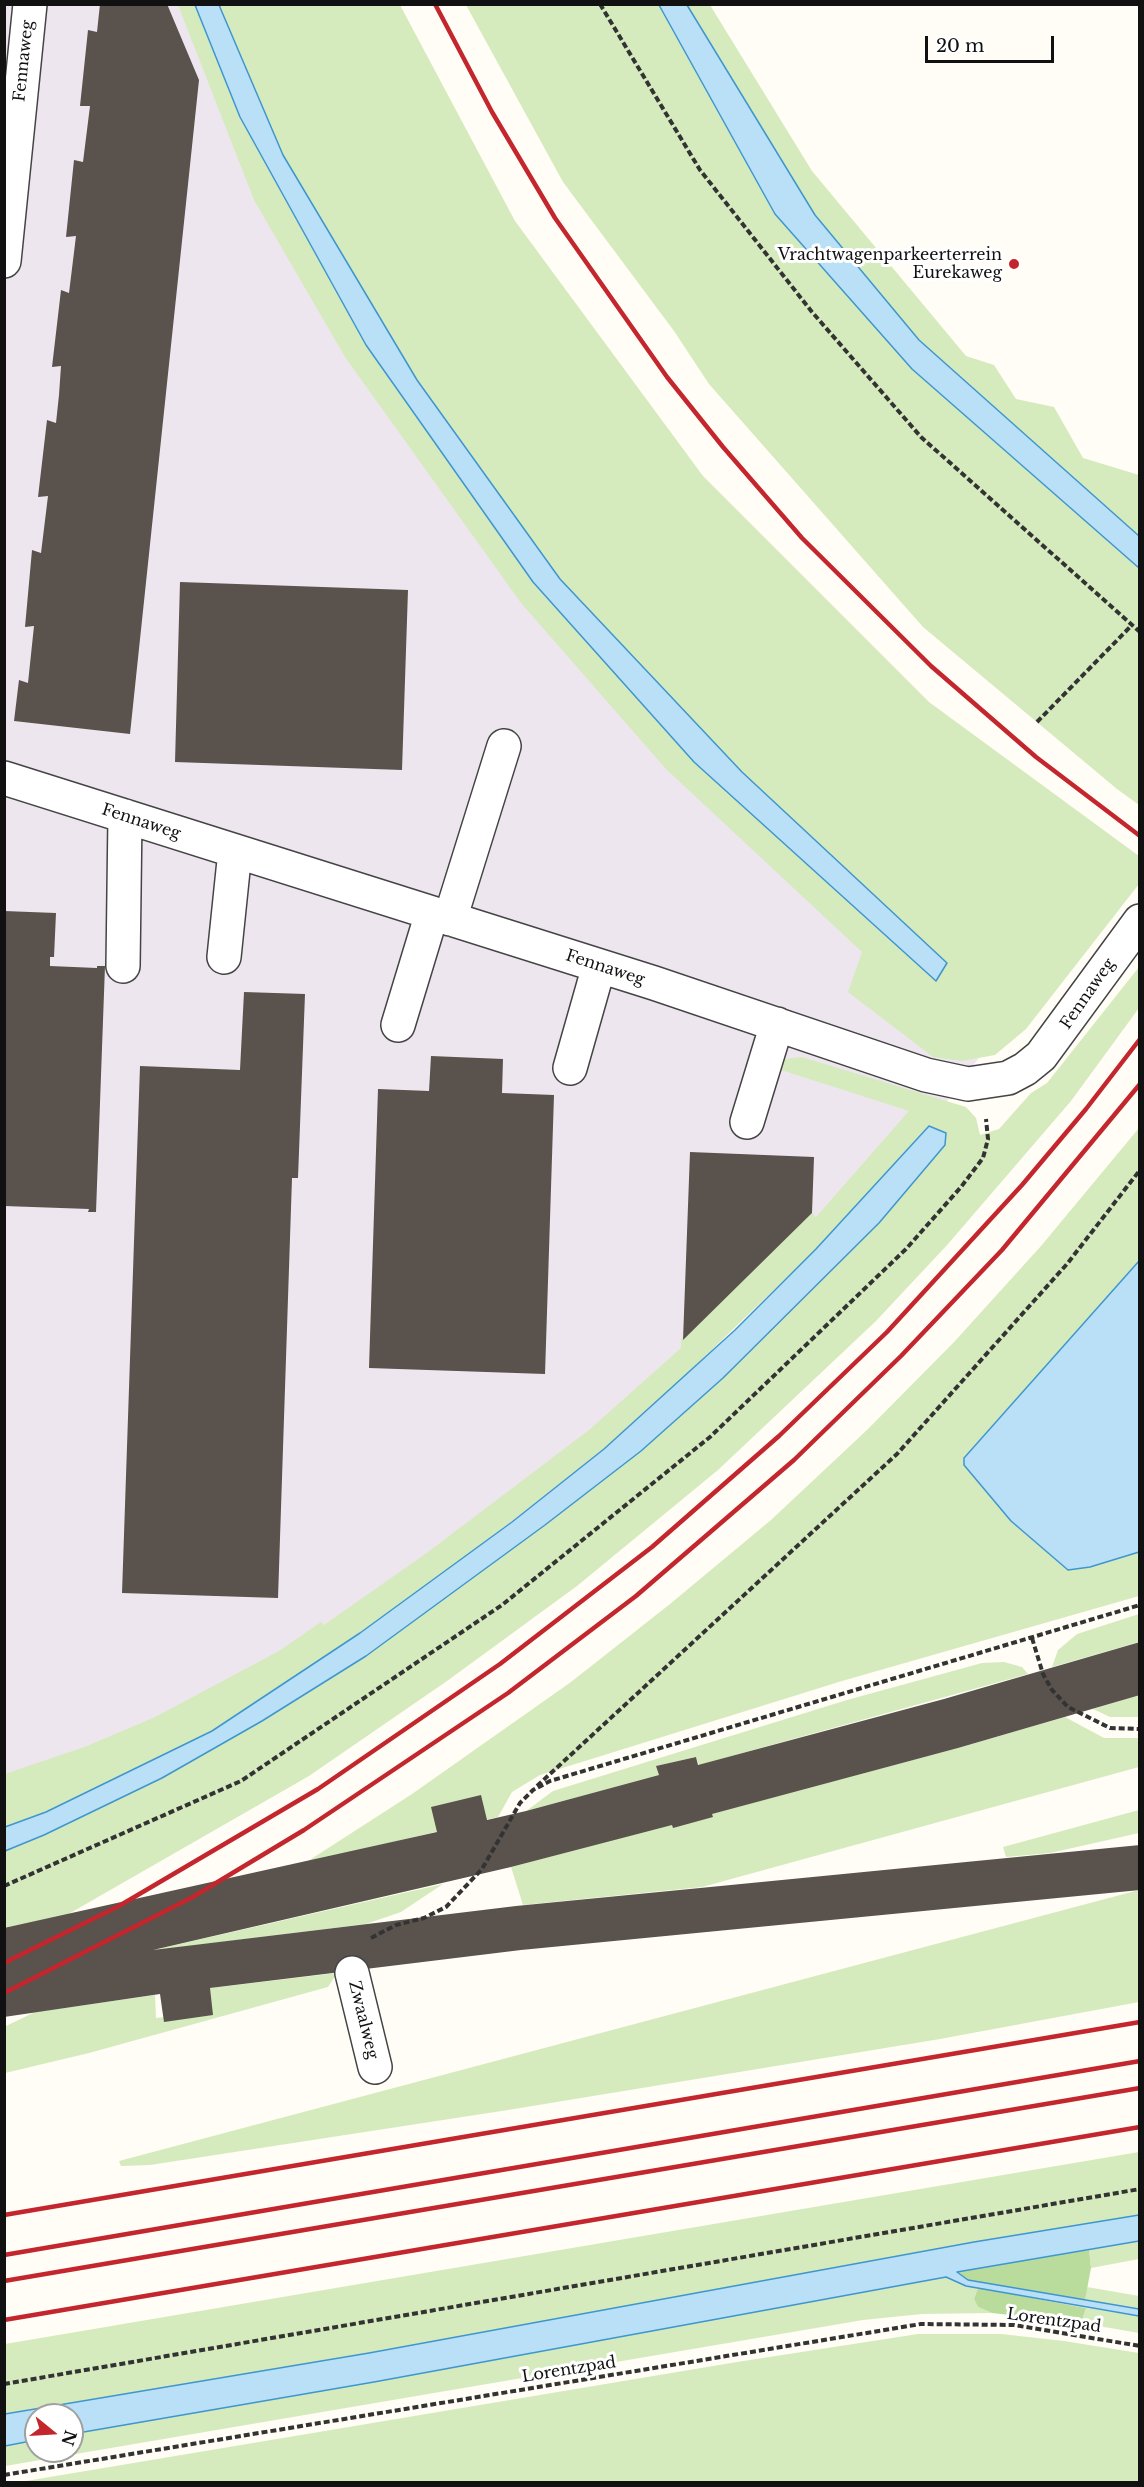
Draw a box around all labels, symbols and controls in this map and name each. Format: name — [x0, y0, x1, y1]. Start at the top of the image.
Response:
street label: Fennaweg — [10, 19, 38, 103]
scale bar — [928, 24, 1057, 62]
text: 20 m — [936, 35, 984, 57]
place label: Vrachtwagenparkeerterrein Eurekaweg — [778, 245, 1002, 283]
marker: Vrachtwagenparkeerterrein Eurekaweg — [1007, 257, 1021, 271]
street label: Fennaweg — [99, 800, 183, 844]
street label: Fennaweg — [563, 946, 647, 990]
street label: Fennaweg — [1057, 955, 1119, 1033]
street label: Zwaalweg — [344, 1979, 382, 2061]
street label: Lorentzpad — [1006, 2305, 1102, 2337]
street label: Lorentzpad — [520, 2353, 618, 2387]
north arrow — [24, 2403, 84, 2463]
text: N — [57, 2428, 81, 2448]

